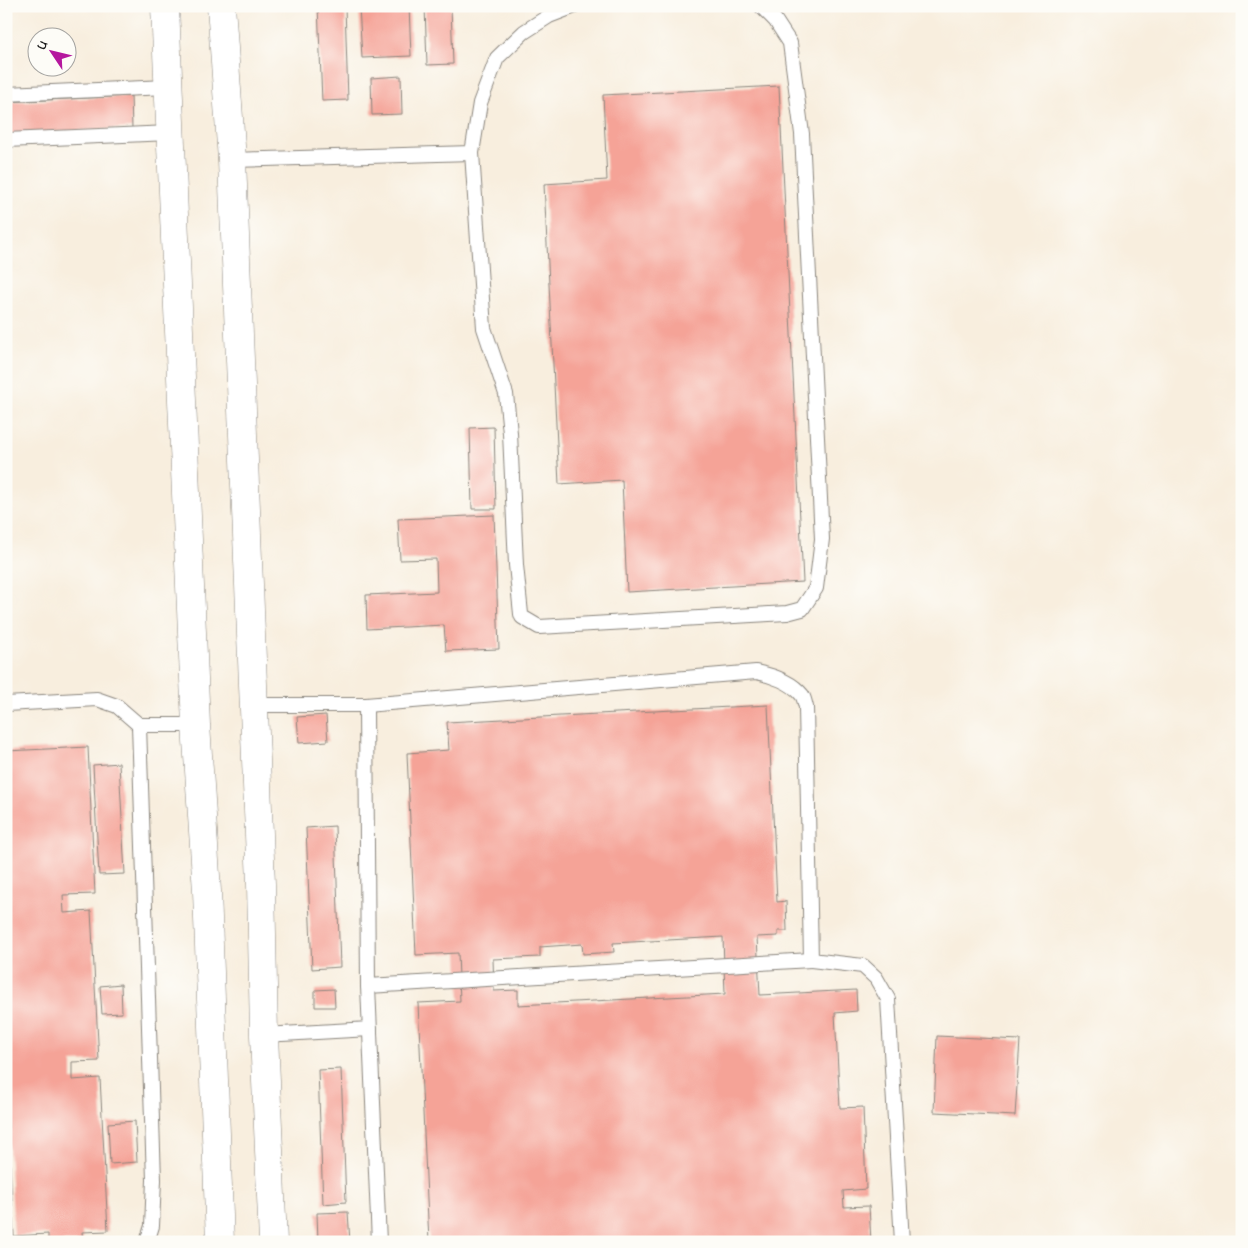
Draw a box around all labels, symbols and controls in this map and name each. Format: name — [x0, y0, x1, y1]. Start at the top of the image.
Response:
north arrow — [28, 28, 78, 78]
text: U — [31, 36, 54, 55]

